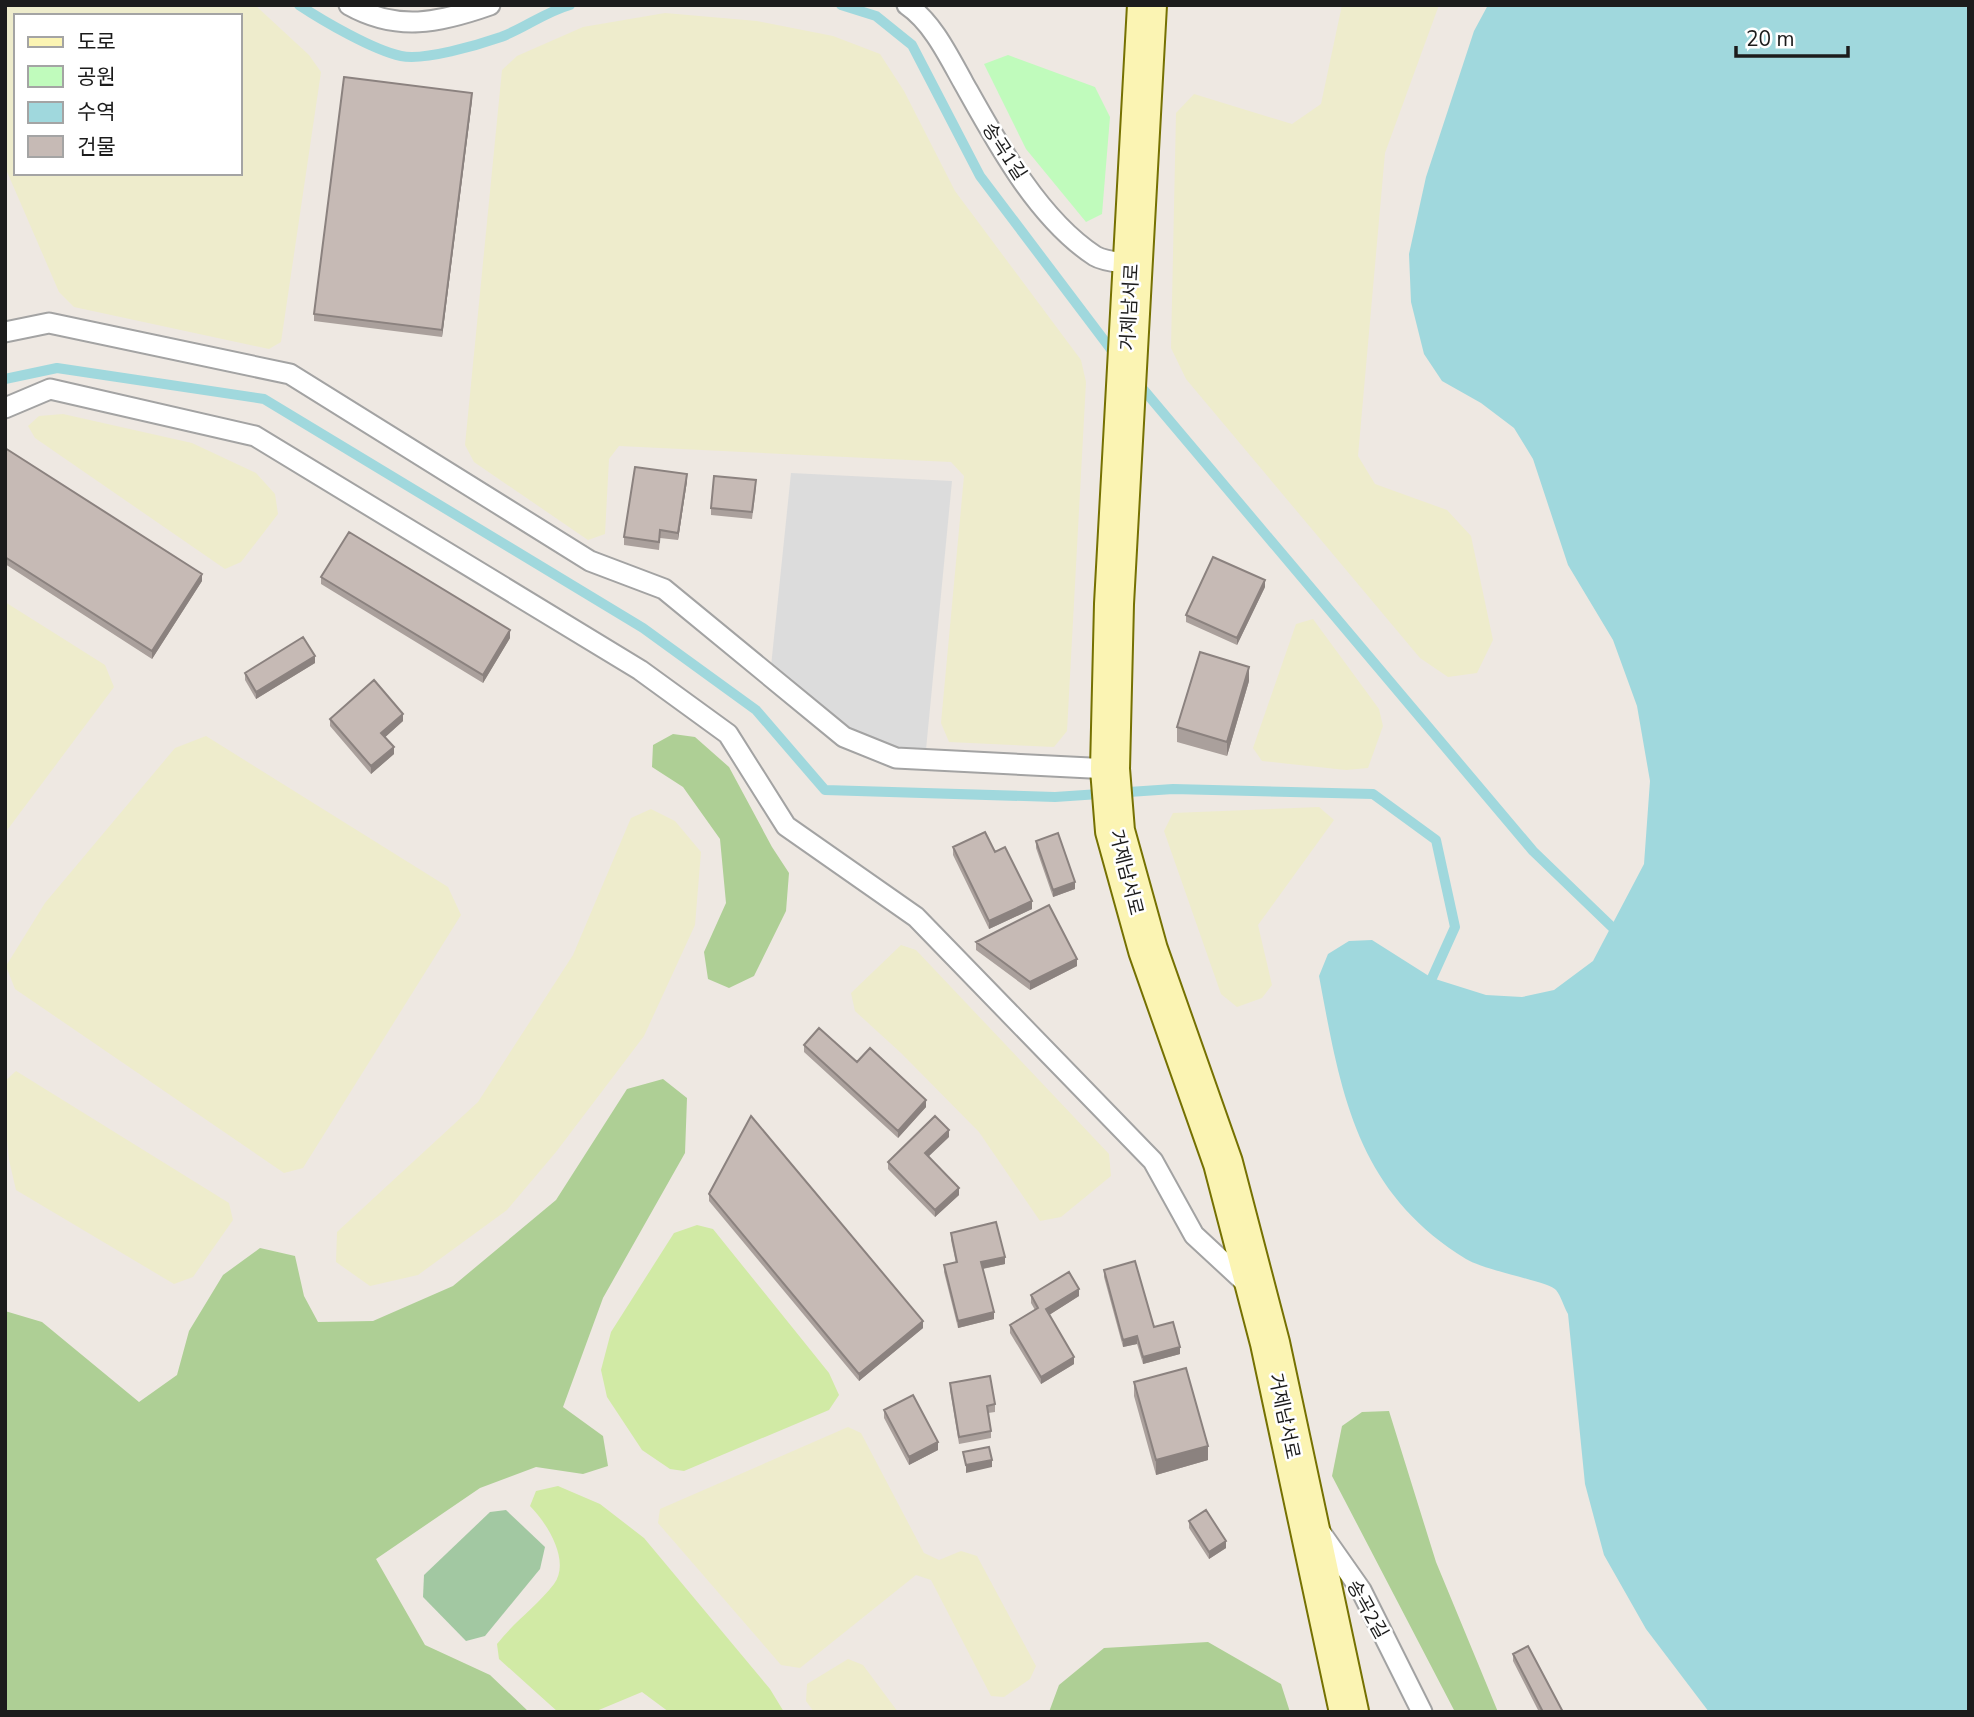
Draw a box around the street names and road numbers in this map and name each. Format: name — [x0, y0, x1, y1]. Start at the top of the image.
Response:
street label: 송곡1길 — [976, 118, 1032, 185]
street label: 거제남서로 — [1115, 263, 1145, 351]
street label: 거제남서로 — [1103, 827, 1149, 918]
street label: 거제남서로 — [1262, 1371, 1306, 1462]
street label: 송곡2길 — [1340, 1575, 1394, 1644]

